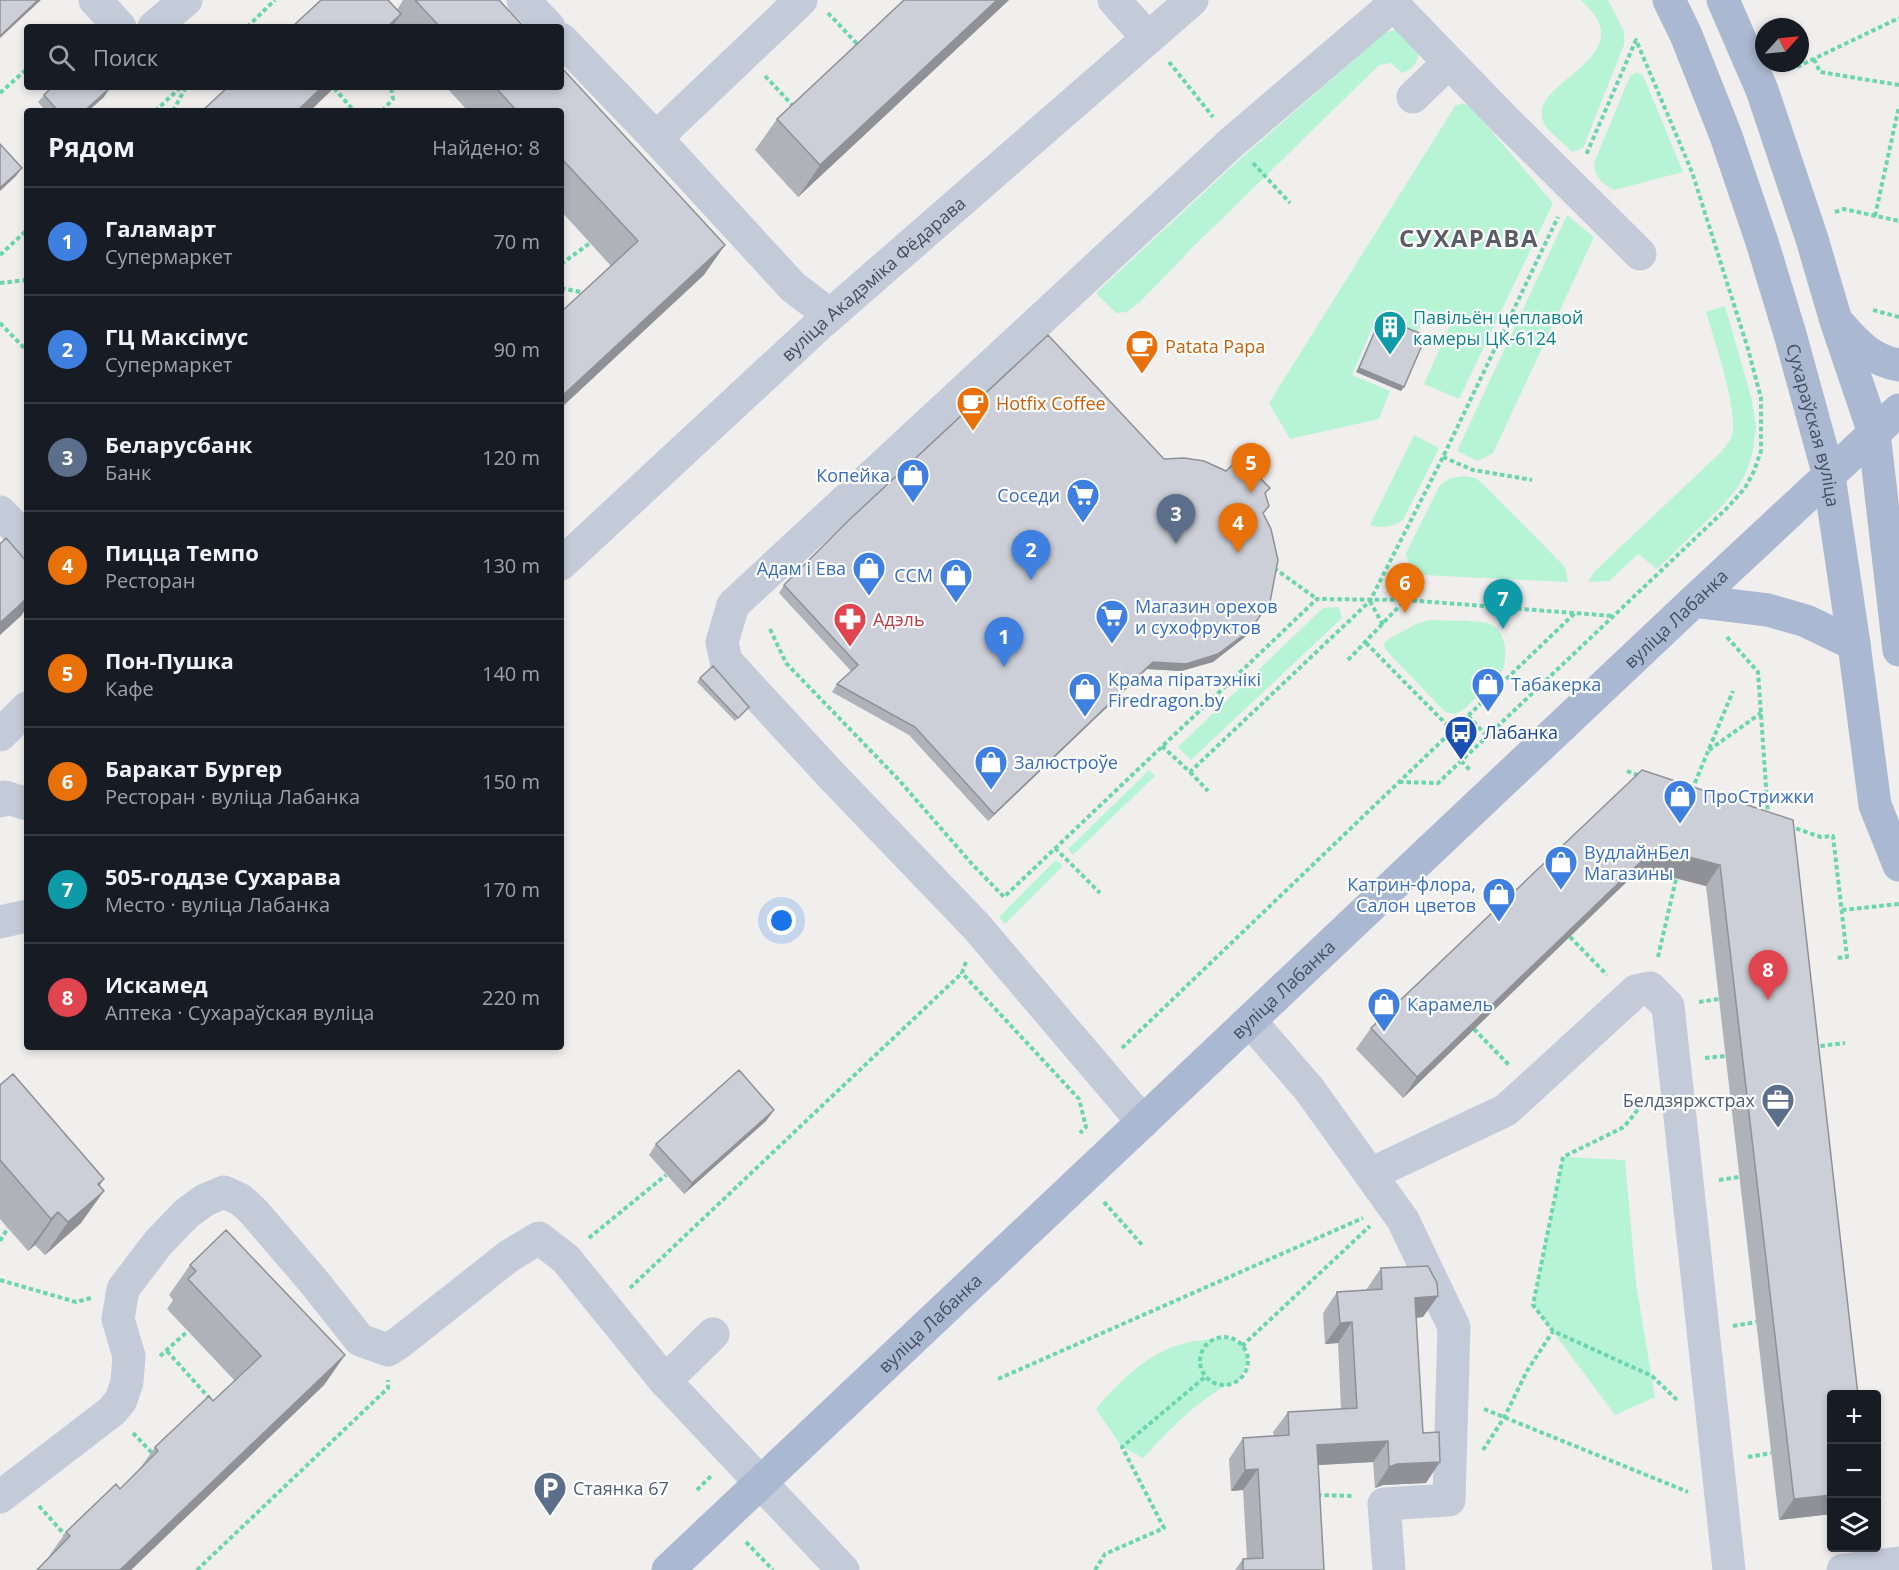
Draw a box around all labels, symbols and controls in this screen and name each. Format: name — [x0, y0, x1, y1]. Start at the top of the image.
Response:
north arrow — [1755, 18, 1809, 72]
search box — [24, 24, 564, 90]
icon: search — [45, 41, 78, 74]
text: Поиск — [93, 42, 158, 72]
text: Рядом — [48, 129, 135, 165]
text: Найдено: 8 — [432, 134, 540, 161]
street label: вуліца Акадэміка Фёдарава — [776, 191, 970, 366]
text: Галамарт — [105, 213, 216, 243]
district label: СУХАРАВА — [1399, 221, 1539, 254]
text: 1 — [62, 228, 73, 255]
text: 70 m — [493, 228, 540, 255]
text: Супермаркет — [105, 243, 232, 270]
place label: Павільён цеплавой камеры ЦК-6124 — [1413, 305, 1584, 350]
building icon: Павільён цеплавой камеры ЦК-6124 — [1372, 309, 1408, 356]
text: ГЦ Максімус — [105, 321, 248, 351]
cafe icon: Patata Papa — [1124, 328, 1160, 375]
place label: Patata Papa — [1165, 334, 1265, 358]
text: 2 — [62, 336, 73, 363]
text: 90 m — [493, 336, 540, 363]
street label: Сухараўская вуліца — [1781, 341, 1845, 509]
text: Супермаркет — [105, 351, 232, 378]
cafe icon: Hotfix Coffee — [955, 385, 991, 432]
place label: Hotfix Coffee — [996, 391, 1106, 415]
text: Беларусбанк — [105, 429, 252, 459]
text: 3 — [62, 444, 73, 471]
text: 120 m — [482, 444, 540, 471]
pin: 5 — [1232, 444, 1270, 493]
shop icon: Копейка — [895, 457, 931, 504]
text: Банк — [105, 459, 151, 486]
place label: Копейка — [816, 463, 890, 487]
supermarket icon: Соседи — [1065, 477, 1101, 524]
place label: Соседи — [997, 483, 1060, 507]
pin: 3 — [1156, 494, 1196, 544]
pin: 4 — [1218, 504, 1258, 553]
pin: 2 — [1012, 530, 1050, 580]
text: Пицца Темпо — [105, 537, 259, 567]
shop icon: Адам і Ева — [851, 550, 887, 597]
text: 4 — [62, 552, 73, 579]
text: 130 m — [482, 552, 540, 579]
place label: Адам і Ева — [757, 556, 846, 580]
shop icon: ССМ — [938, 557, 974, 604]
place label: ССМ — [894, 563, 933, 587]
pin: 6 — [1386, 564, 1424, 613]
street label: вуліца Лабанка — [1619, 564, 1733, 673]
text: Ресторан — [105, 567, 195, 594]
pin: 7 — [1484, 580, 1522, 629]
place label: Магазин орехов и сухофруктов — [1135, 594, 1278, 639]
supermarket icon: Магазин орехов и сухофруктов — [1094, 598, 1130, 645]
pharmacy icon: Адэль — [832, 601, 868, 648]
place label: Адэль — [873, 607, 925, 631]
pin: 1 — [984, 618, 1024, 667]
text: Пон-Пушка — [105, 645, 234, 675]
text: 5 — [62, 660, 73, 687]
text: 140 m — [482, 660, 540, 687]
shop icon: Табакерка — [1470, 666, 1506, 713]
place label: Крама піратэхнікі Firedragon.by — [1108, 667, 1261, 712]
shop icon: Крама піратэхнікі Firedragon.by — [1067, 671, 1103, 718]
place label: Табакерка — [1511, 672, 1601, 696]
text: Кафе — [105, 675, 154, 702]
bus stop icon: Лабанка — [1443, 714, 1479, 761]
place label: Лабанка — [1484, 720, 1558, 744]
shop icon: Залюстроўе — [973, 744, 1009, 791]
place label: Залюстроўе — [1014, 750, 1118, 774]
text: Баракат Бургер — [105, 753, 282, 783]
text: 6 — [62, 768, 73, 795]
text: 150 m — [482, 768, 540, 795]
shop icon: ПроСтрижки — [1662, 778, 1698, 825]
text: Ресторан · вуліца Лабанка — [105, 783, 360, 810]
place label: ПроСтрижки — [1703, 784, 1814, 808]
place label: ВудлайнБел Магазины — [1584, 840, 1690, 885]
shop icon: ВудлайнБел Магазины — [1543, 844, 1579, 891]
text: 505-годдзе Сухарава — [105, 861, 341, 891]
place label: Катрин-флора, Салон цветов — [1347, 872, 1476, 917]
text: 7 — [62, 876, 73, 903]
text: 170 m — [482, 876, 540, 903]
shop icon: Катрин-флора, Салон цветов — [1481, 876, 1517, 923]
text: Место · вуліца Лабанка — [105, 891, 330, 918]
your location — [767, 906, 796, 935]
street label: вуліца Лабанка — [1226, 934, 1340, 1044]
pin: 8 — [1748, 950, 1788, 1000]
text: Искамед — [105, 969, 208, 999]
text: 8 — [62, 984, 73, 1011]
text: 220 m — [482, 984, 540, 1011]
shop icon: Карамель — [1366, 986, 1402, 1033]
place label: Карамель — [1407, 992, 1493, 1016]
text: Аптека · Сухараўская вуліца — [105, 999, 374, 1026]
office icon: Белдзяржстрах — [1760, 1082, 1796, 1129]
place label: Белдзяржстрах — [1623, 1088, 1756, 1112]
street label: вуліца Лабанка — [873, 1268, 987, 1378]
map controls — [1827, 1390, 1881, 1552]
button: + — [1827, 1390, 1881, 1444]
button: − — [1827, 1444, 1881, 1498]
parking icon: Стаянка 67 — [532, 1470, 568, 1517]
place label: Стаянка 67 — [573, 1476, 669, 1500]
button: layers — [1827, 1498, 1881, 1552]

